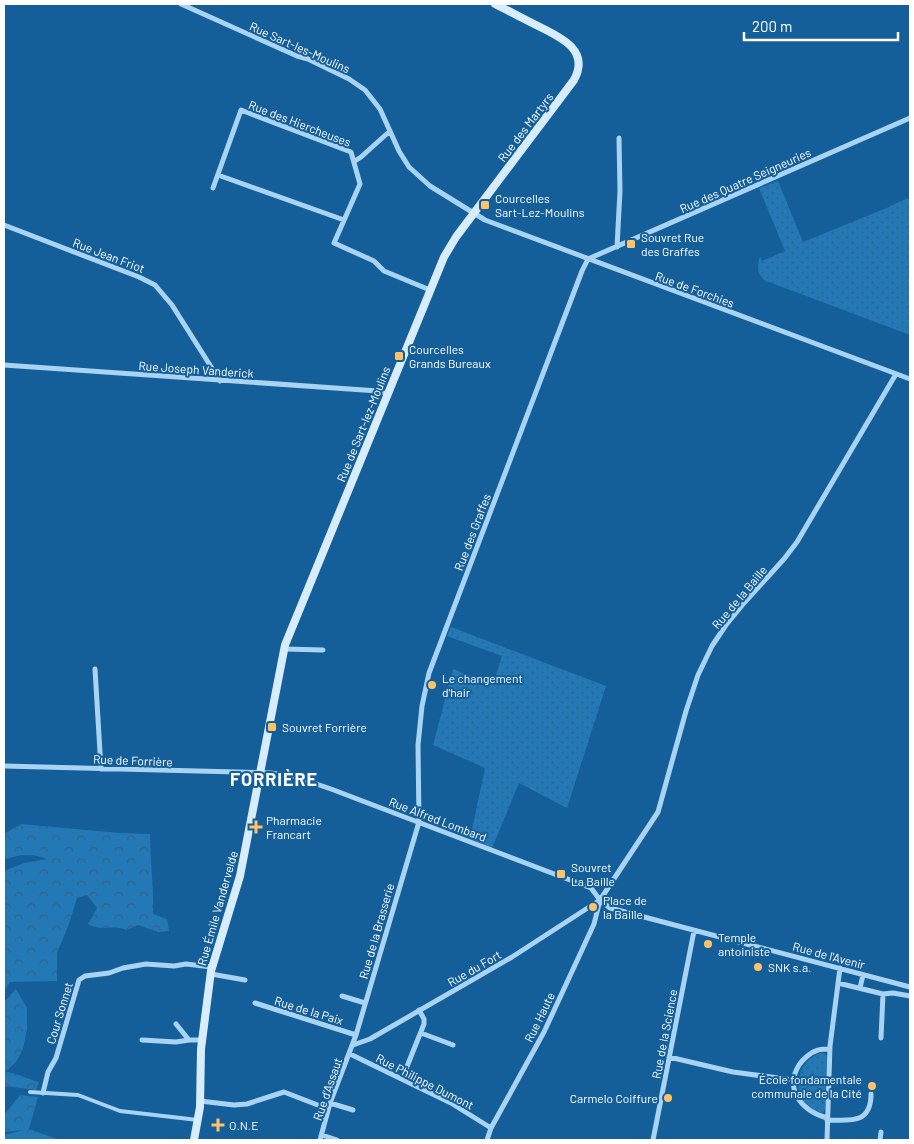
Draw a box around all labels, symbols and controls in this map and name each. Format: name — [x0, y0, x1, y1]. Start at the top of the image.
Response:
scale bar — [744, 10, 898, 42]
text: 200 m — [752, 17, 792, 35]
street label: Rue Sart-les-Moulins — [248, 19, 353, 76]
street label: Rue des Martyrs — [494, 90, 556, 164]
street label: Rue des Hiercheuses — [247, 97, 353, 149]
street label: Rue des Quatre Seigneuries — [677, 145, 813, 215]
place label: Courcelles Sart-Lez-Moulins — [495, 191, 585, 219]
marker: Courcelles Sart-Lez-Moulins — [479, 199, 491, 211]
place label: Souvret Rue des Graffes — [641, 230, 704, 258]
street label: Rue Jean Friot — [71, 235, 147, 275]
marker: Souvret Rue des Graffes — [625, 238, 637, 250]
street label: Rue de Forchies — [654, 268, 737, 310]
place label: Courcelles Grands Bureaux — [409, 342, 491, 370]
marker: Courcelles Grands Bureaux — [393, 350, 405, 362]
street label: Rue Joseph Vanderick — [138, 358, 254, 380]
street label: Rue de Sart-lez-Moulins — [333, 364, 393, 484]
street label: Rue des Graffes — [451, 491, 493, 573]
street label: Rue de la Baille — [709, 563, 769, 631]
place label: Le changement d'hair — [442, 671, 523, 699]
marker: Le changement d'hair — [426, 679, 438, 691]
place label: Souvret Forrière — [282, 720, 367, 734]
marker: Souvret Forrière — [266, 721, 278, 733]
street label: Rue de Forrière — [93, 752, 173, 768]
district label: FORRIÈRE — [230, 768, 318, 790]
street label: Rue Alfred Lombard — [387, 794, 489, 844]
place label: Pharmacie Francart — [266, 813, 322, 841]
marker: Pharmacie Francart — [250, 821, 262, 833]
street label: Rue Émile Vandervelde — [194, 849, 240, 967]
place label: Souvret La Baille — [571, 860, 615, 888]
marker: Souvret La Baille — [555, 868, 567, 880]
street label: Rue de la Brasserie — [356, 882, 396, 980]
place label: Place de la Baille — [603, 893, 647, 921]
marker: Place de la Baille — [587, 901, 599, 913]
place label: Temple antoiniste — [718, 930, 770, 958]
marker: Temple antoiniste — [702, 938, 714, 950]
street label: Rue de l'Avenir — [791, 939, 867, 972]
street label: Rue du Fort — [445, 947, 503, 989]
place label: SNK s.a. — [768, 960, 811, 974]
marker: SNK s.a. — [752, 961, 764, 973]
street label: Cour Sonnet — [43, 980, 75, 1046]
street label: Rue de la Science — [648, 988, 680, 1080]
street label: Rue Haute — [521, 990, 557, 1044]
street label: Rue de la Paix — [273, 993, 345, 1027]
street label: Rue Philippe Dumont — [374, 1050, 476, 1112]
street label: Rue d'Assaut — [310, 1056, 344, 1122]
place label: École fondamentale communale de la Cité — [751, 1072, 862, 1100]
marker: École fondamentale communale de la Cité — [866, 1080, 878, 1092]
place label: Carmelo Coiffure — [570, 1091, 658, 1105]
marker: Carmelo Coiffure — [662, 1092, 674, 1104]
marker: O.N.E — [211, 1118, 225, 1132]
place label: O.N.E — [229, 1118, 258, 1132]

